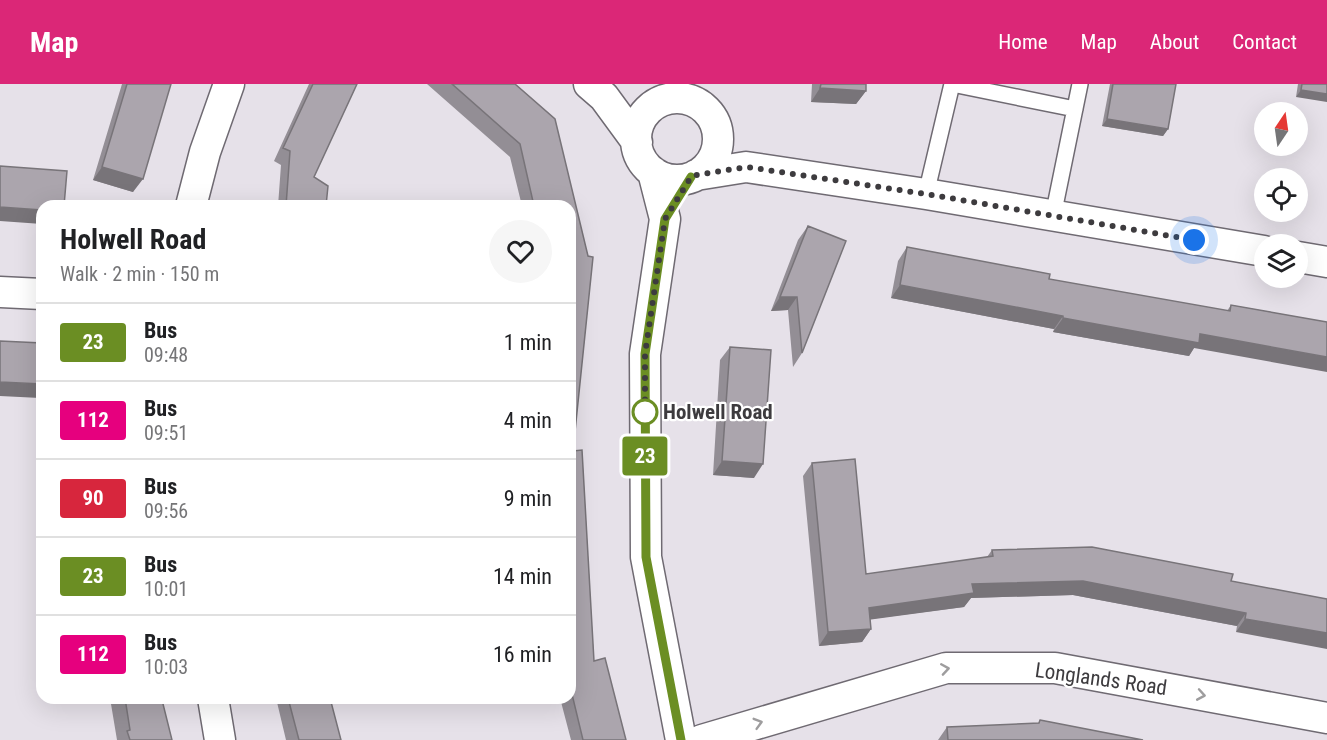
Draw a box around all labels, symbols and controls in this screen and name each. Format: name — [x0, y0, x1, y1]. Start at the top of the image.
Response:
text: Map — [30, 26, 78, 59]
text: Home — [998, 30, 1048, 54]
text: Map — [1081, 30, 1117, 54]
text: About — [1150, 30, 1199, 54]
text: Contact — [1232, 30, 1297, 54]
north arrow — [1254, 102, 1308, 156]
map controls — [1254, 102, 1308, 288]
button: locate — [1254, 168, 1308, 222]
button: heart — [489, 220, 552, 283]
text: Holwell Road — [60, 223, 206, 256]
your location — [1179, 225, 1209, 255]
button: layers — [1254, 234, 1308, 288]
text: Walk · 2 min · 150 m — [60, 262, 219, 286]
text: Bus — [144, 318, 177, 343]
text: 23 — [82, 330, 104, 354]
text: 1 min — [504, 330, 552, 355]
text: 09:48 — [144, 343, 188, 367]
text: Bus — [144, 396, 177, 421]
marker: Holwell Road — [632, 399, 658, 425]
place label: Holwell Road — [663, 400, 773, 424]
text: 112 — [77, 408, 109, 432]
text: 4 min — [504, 408, 552, 433]
text: 09:51 — [144, 421, 188, 445]
line badge: 23 — [618, 436, 672, 476]
text: 23 — [634, 444, 656, 468]
text: Bus — [144, 474, 177, 499]
text: 90 — [82, 486, 104, 510]
text: 9 min — [504, 486, 552, 511]
text: 09:56 — [144, 499, 188, 523]
text: Bus — [144, 552, 177, 577]
text: 23 — [82, 564, 104, 588]
text: 14 min — [493, 564, 552, 589]
text: 10:01 — [144, 577, 188, 601]
text: Bus — [144, 630, 177, 655]
text: 112 — [77, 642, 109, 666]
text: 16 min — [493, 642, 552, 667]
text: 10:03 — [144, 655, 188, 679]
street label: Longlands Road — [1033, 658, 1169, 700]
one-way arrow — [941, 664, 950, 676]
one-way arrow — [1195, 688, 1205, 701]
one-way arrow — [752, 718, 763, 730]

